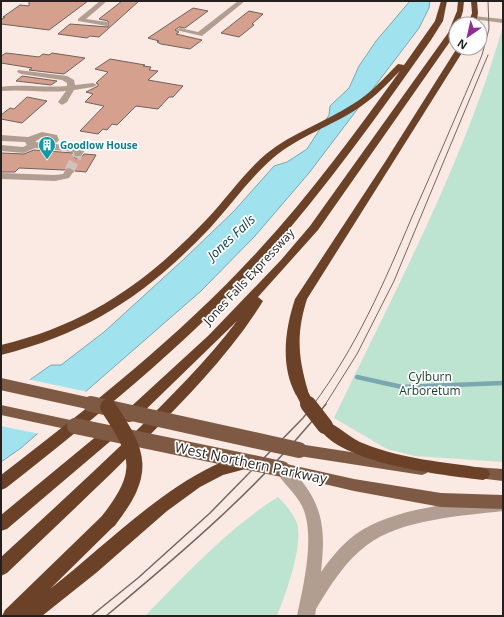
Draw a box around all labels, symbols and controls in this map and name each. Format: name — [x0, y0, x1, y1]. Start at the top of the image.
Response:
north arrow — [448, 16, 488, 56]
text: N — [454, 36, 470, 53]
building icon: Goodlow House — [37, 135, 57, 160]
place label: Goodlow House — [60, 138, 138, 152]
water label: Jones Falls — [201, 210, 259, 266]
street label: Jones Falls Expressway — [199, 224, 299, 329]
park label: Cylburn Arboretum — [399, 368, 461, 399]
street label: West Northern Parkway — [173, 437, 330, 488]

